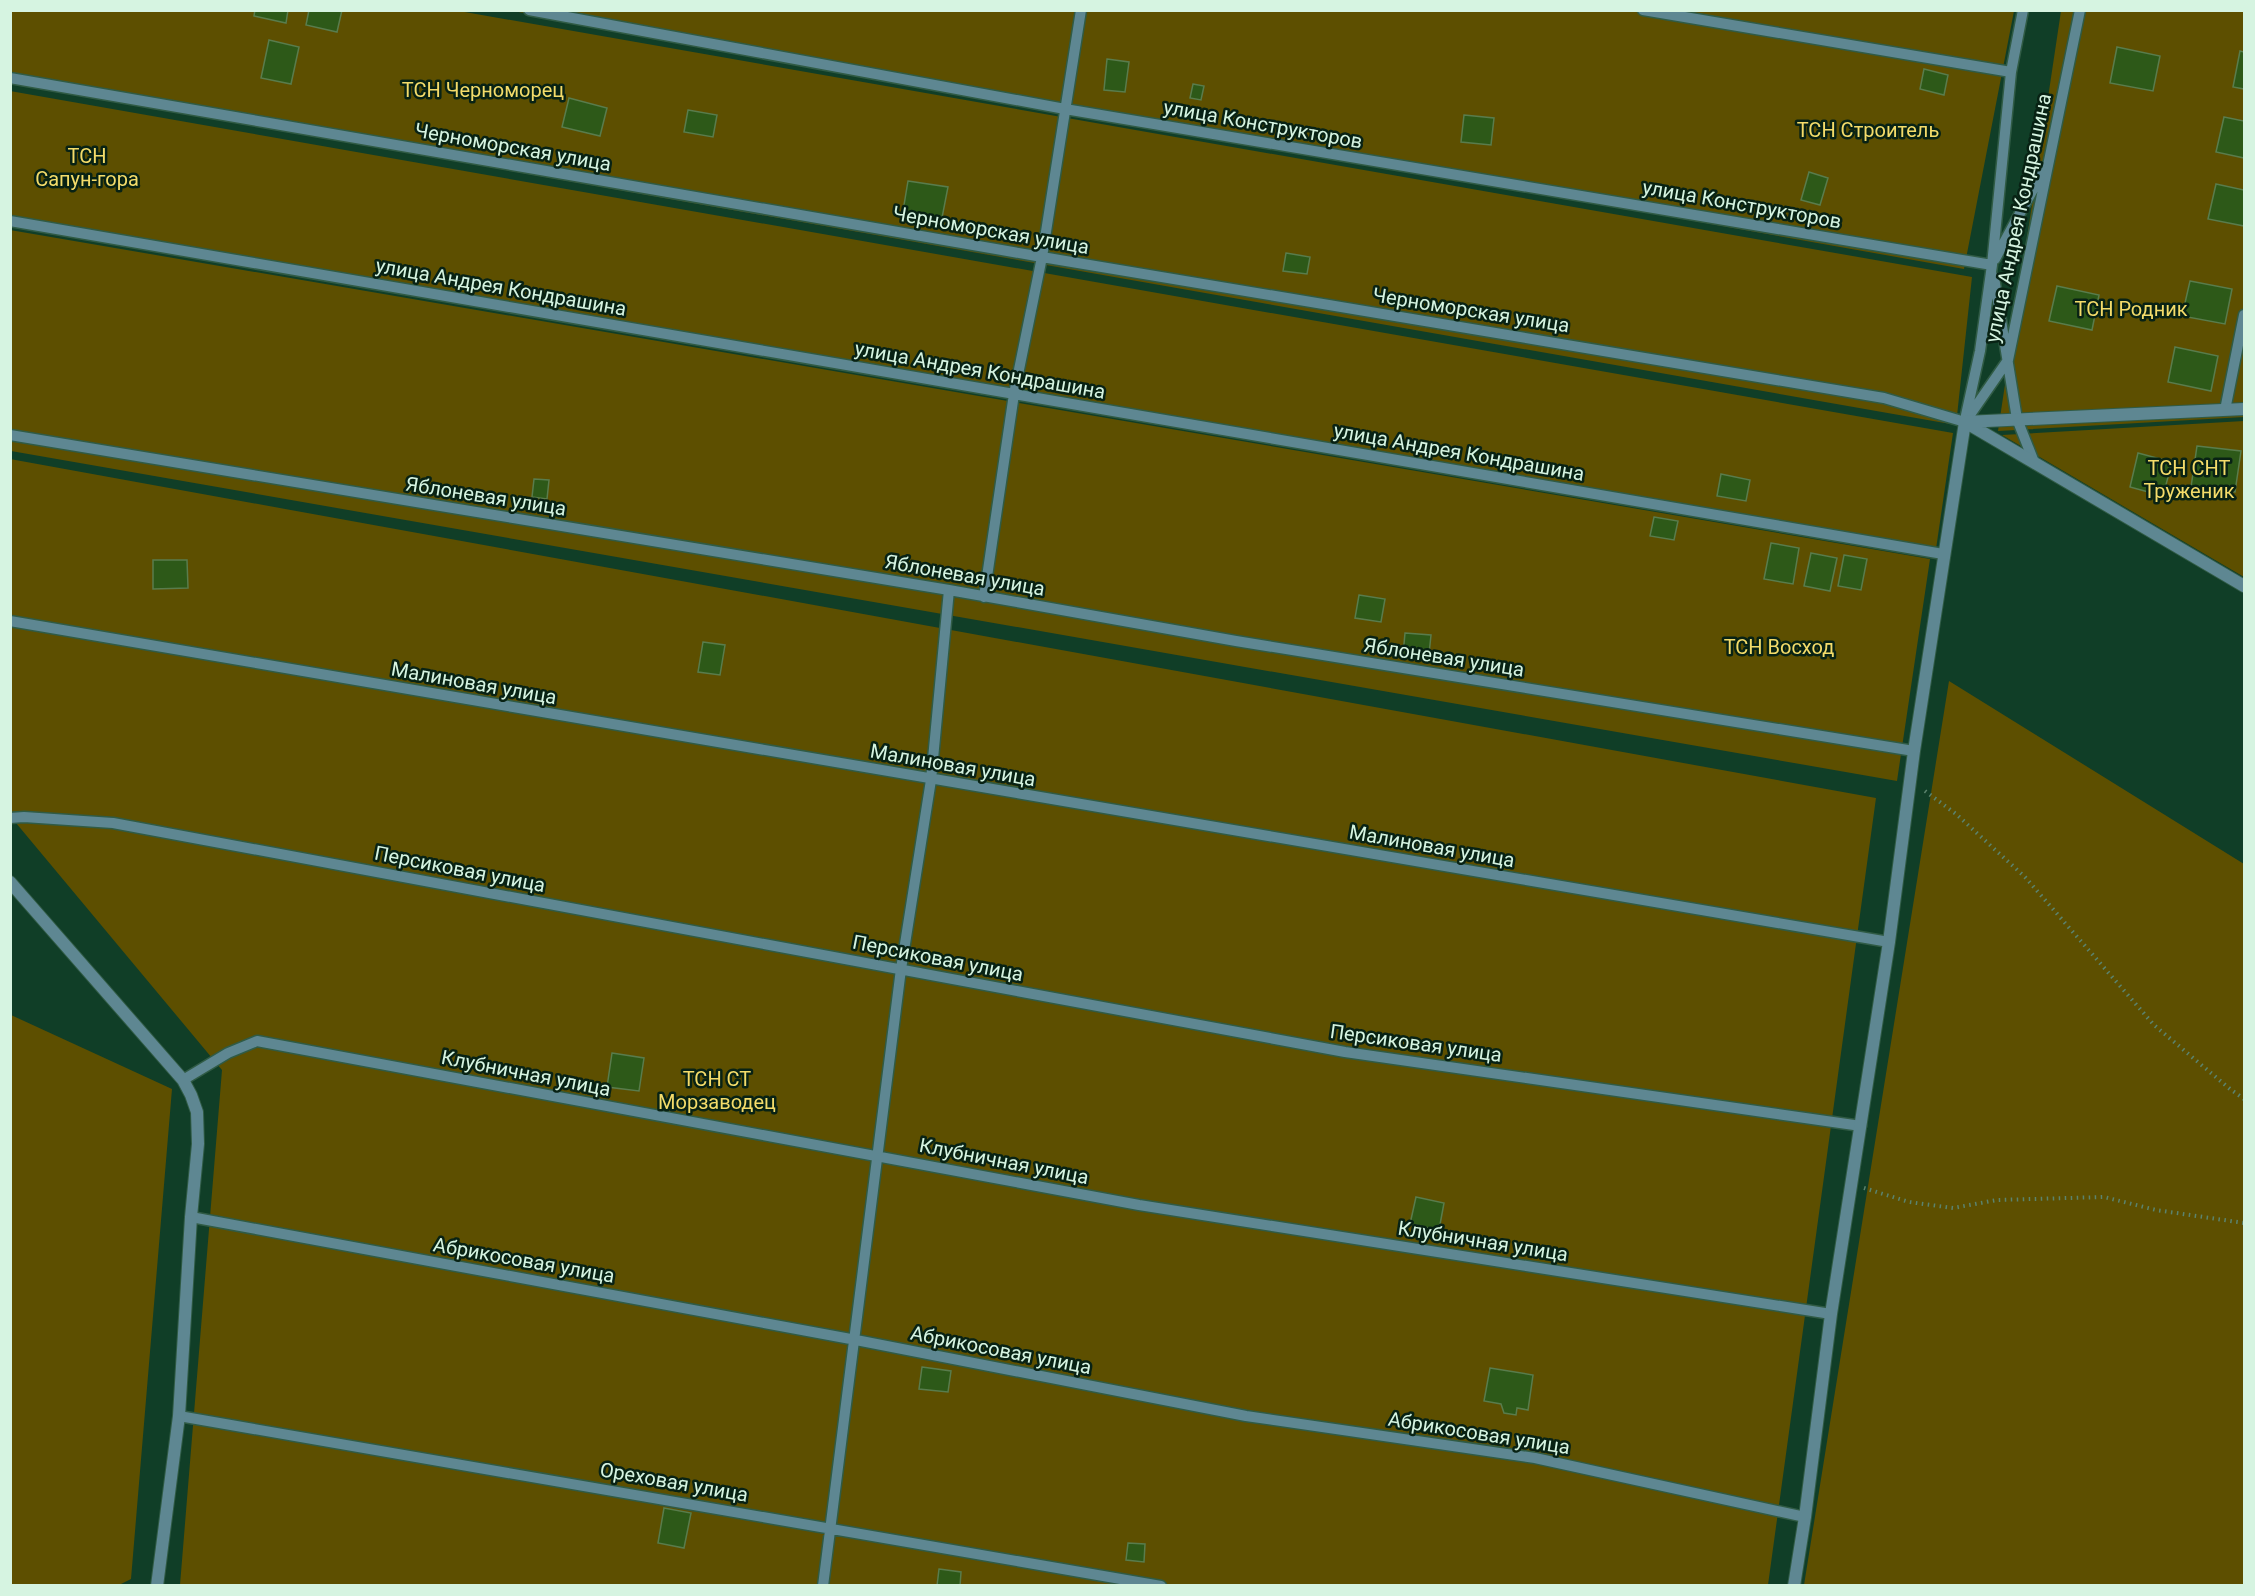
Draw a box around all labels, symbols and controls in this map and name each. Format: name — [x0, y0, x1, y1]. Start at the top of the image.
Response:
park label: ТСН Черноморец — [402, 78, 564, 102]
street label: улица Андрея Кондрашина — [1980, 91, 2056, 345]
street label: улица Конструкторов — [1162, 95, 1364, 153]
street label: Черноморская улица — [413, 118, 613, 176]
park label: ТСН Строитель — [1797, 118, 1939, 142]
park label: ТСН Сапун-гора — [35, 144, 139, 191]
street label: улица Конструкторов — [1641, 175, 1843, 233]
street label: Черноморская улица — [891, 201, 1091, 259]
street label: улица Андрея Кондрашина — [374, 253, 628, 321]
street label: Черноморская улица — [1371, 283, 1571, 337]
park label: ТСН Родник — [2074, 297, 2188, 321]
street label: улица Андрея Кондрашина — [853, 336, 1107, 404]
street label: улица Андрея Кондрашина — [1332, 418, 1586, 486]
park label: ТСН СНТ Труженик — [2143, 456, 2235, 503]
street label: Яблоневая улица — [404, 471, 568, 521]
street label: Яблоневая улица — [883, 549, 1047, 601]
street label: Яблоневая улица — [1362, 632, 1526, 682]
park label: ТСН Восход — [1724, 635, 1834, 659]
street label: Малиновая улица — [389, 657, 559, 709]
street label: Малиновая улица — [868, 739, 1038, 791]
street label: Малиновая улица — [1347, 820, 1517, 872]
street label: Персиковая улица — [373, 841, 547, 897]
street label: Персиковая улица — [851, 930, 1025, 986]
street label: Персиковая улица — [1329, 1019, 1503, 1067]
street label: Клубничная улица — [439, 1045, 613, 1101]
park label: ТСН СТ Морзаводец — [658, 1067, 776, 1114]
street label: Клубничная улица — [917, 1133, 1091, 1189]
street label: Клубничная улица — [1396, 1216, 1570, 1266]
street label: Абрикосовая улица — [431, 1232, 617, 1288]
street label: Абрикосовая улица — [909, 1321, 1093, 1379]
street label: Абрикосовая улица — [1386, 1407, 1572, 1459]
street label: Ореховая улица — [598, 1457, 750, 1507]

